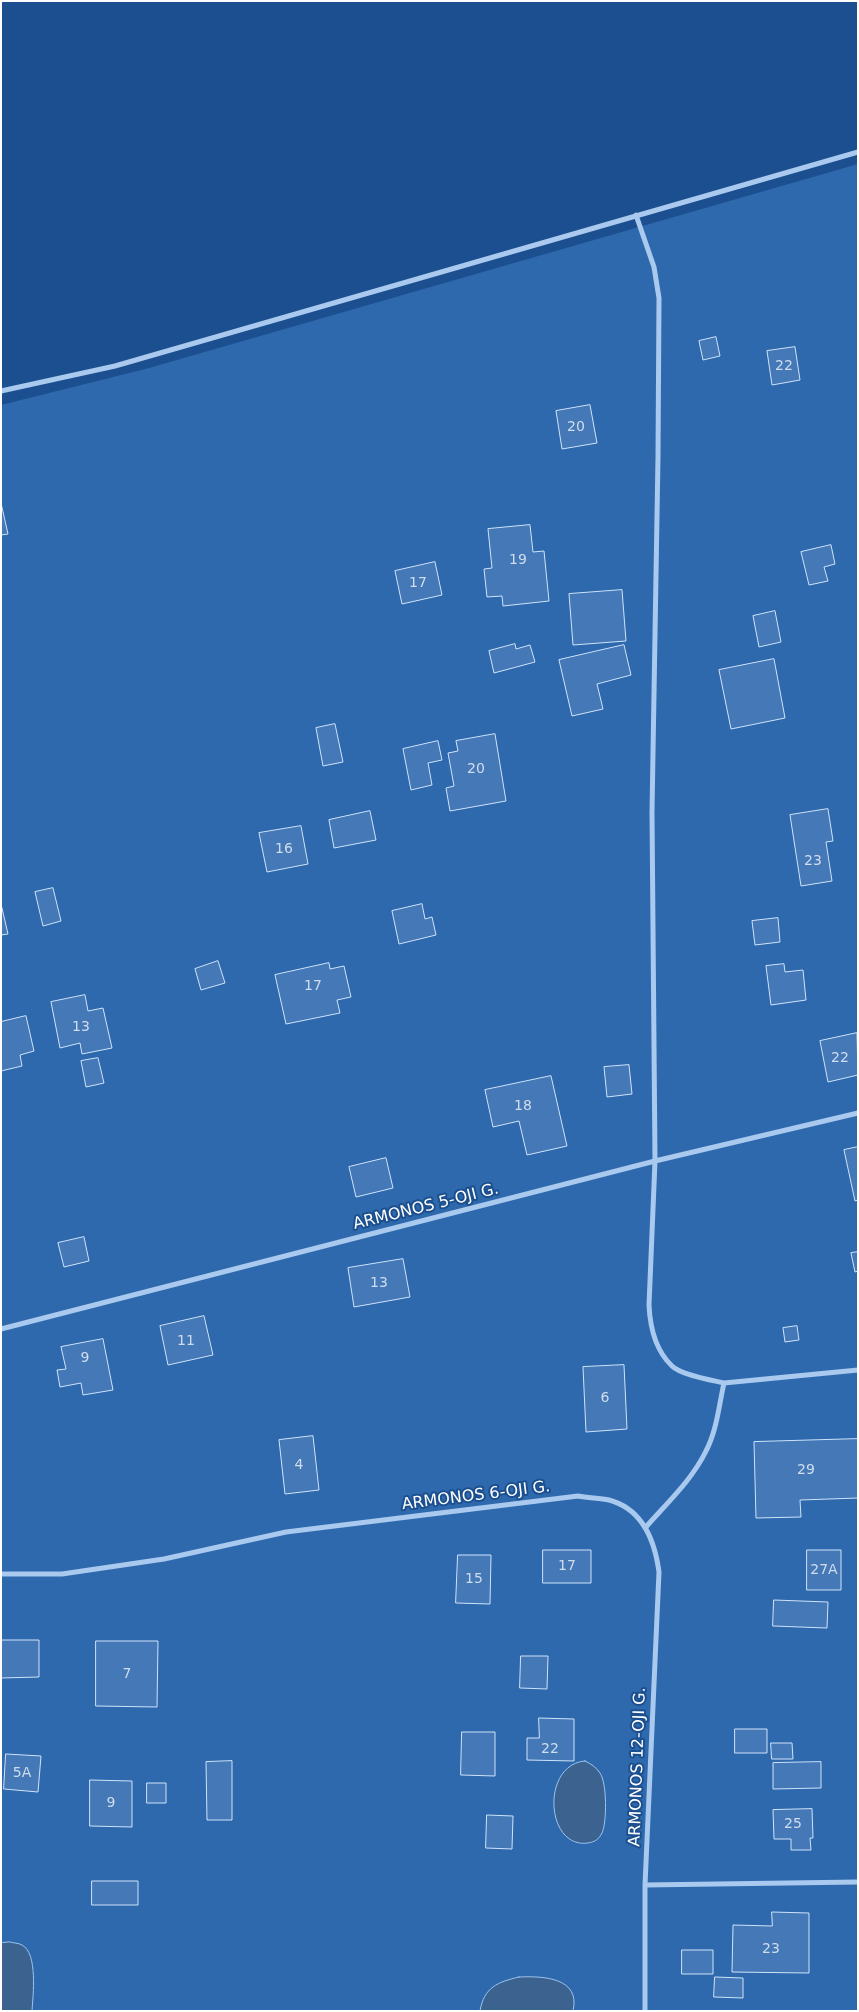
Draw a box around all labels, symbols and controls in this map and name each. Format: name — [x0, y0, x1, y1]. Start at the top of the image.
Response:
house number: 22 — [775, 358, 793, 374]
house number: 20 — [567, 419, 585, 435]
house number: 19 — [509, 552, 527, 568]
house number: 17 — [409, 575, 427, 591]
house number: 20 — [467, 761, 485, 777]
house number: 16 — [275, 841, 293, 857]
house number: 23 — [804, 853, 822, 869]
house number: 17 — [304, 978, 322, 994]
house number: 13 — [72, 1019, 90, 1035]
house number: 22 — [831, 1050, 849, 1066]
house number: 18 — [514, 1098, 532, 1114]
street label: ARMONOS 5-OJI G. — [351, 1180, 501, 1234]
house number: 13 — [370, 1275, 388, 1291]
house number: 11 — [177, 1333, 195, 1349]
house number: 9 — [81, 1350, 89, 1366]
house number: 6 — [601, 1390, 609, 1406]
house number: 4 — [295, 1457, 303, 1473]
house number: 29 — [797, 1462, 815, 1478]
street label: ARMONOS 6-OJI G. — [401, 1477, 551, 1515]
house number: 17 — [558, 1558, 576, 1574]
house number: 27A — [810, 1562, 838, 1578]
house number: 15 — [465, 1571, 483, 1587]
house number: 7 — [123, 1666, 131, 1682]
street label: ARMONOS 12-OJI G. — [626, 1687, 650, 1847]
house number: 22 — [541, 1741, 559, 1757]
house number: 5A — [13, 1765, 31, 1781]
house number: 9 — [107, 1795, 115, 1811]
house number: 25 — [784, 1816, 802, 1832]
house number: 23 — [762, 1941, 780, 1957]

